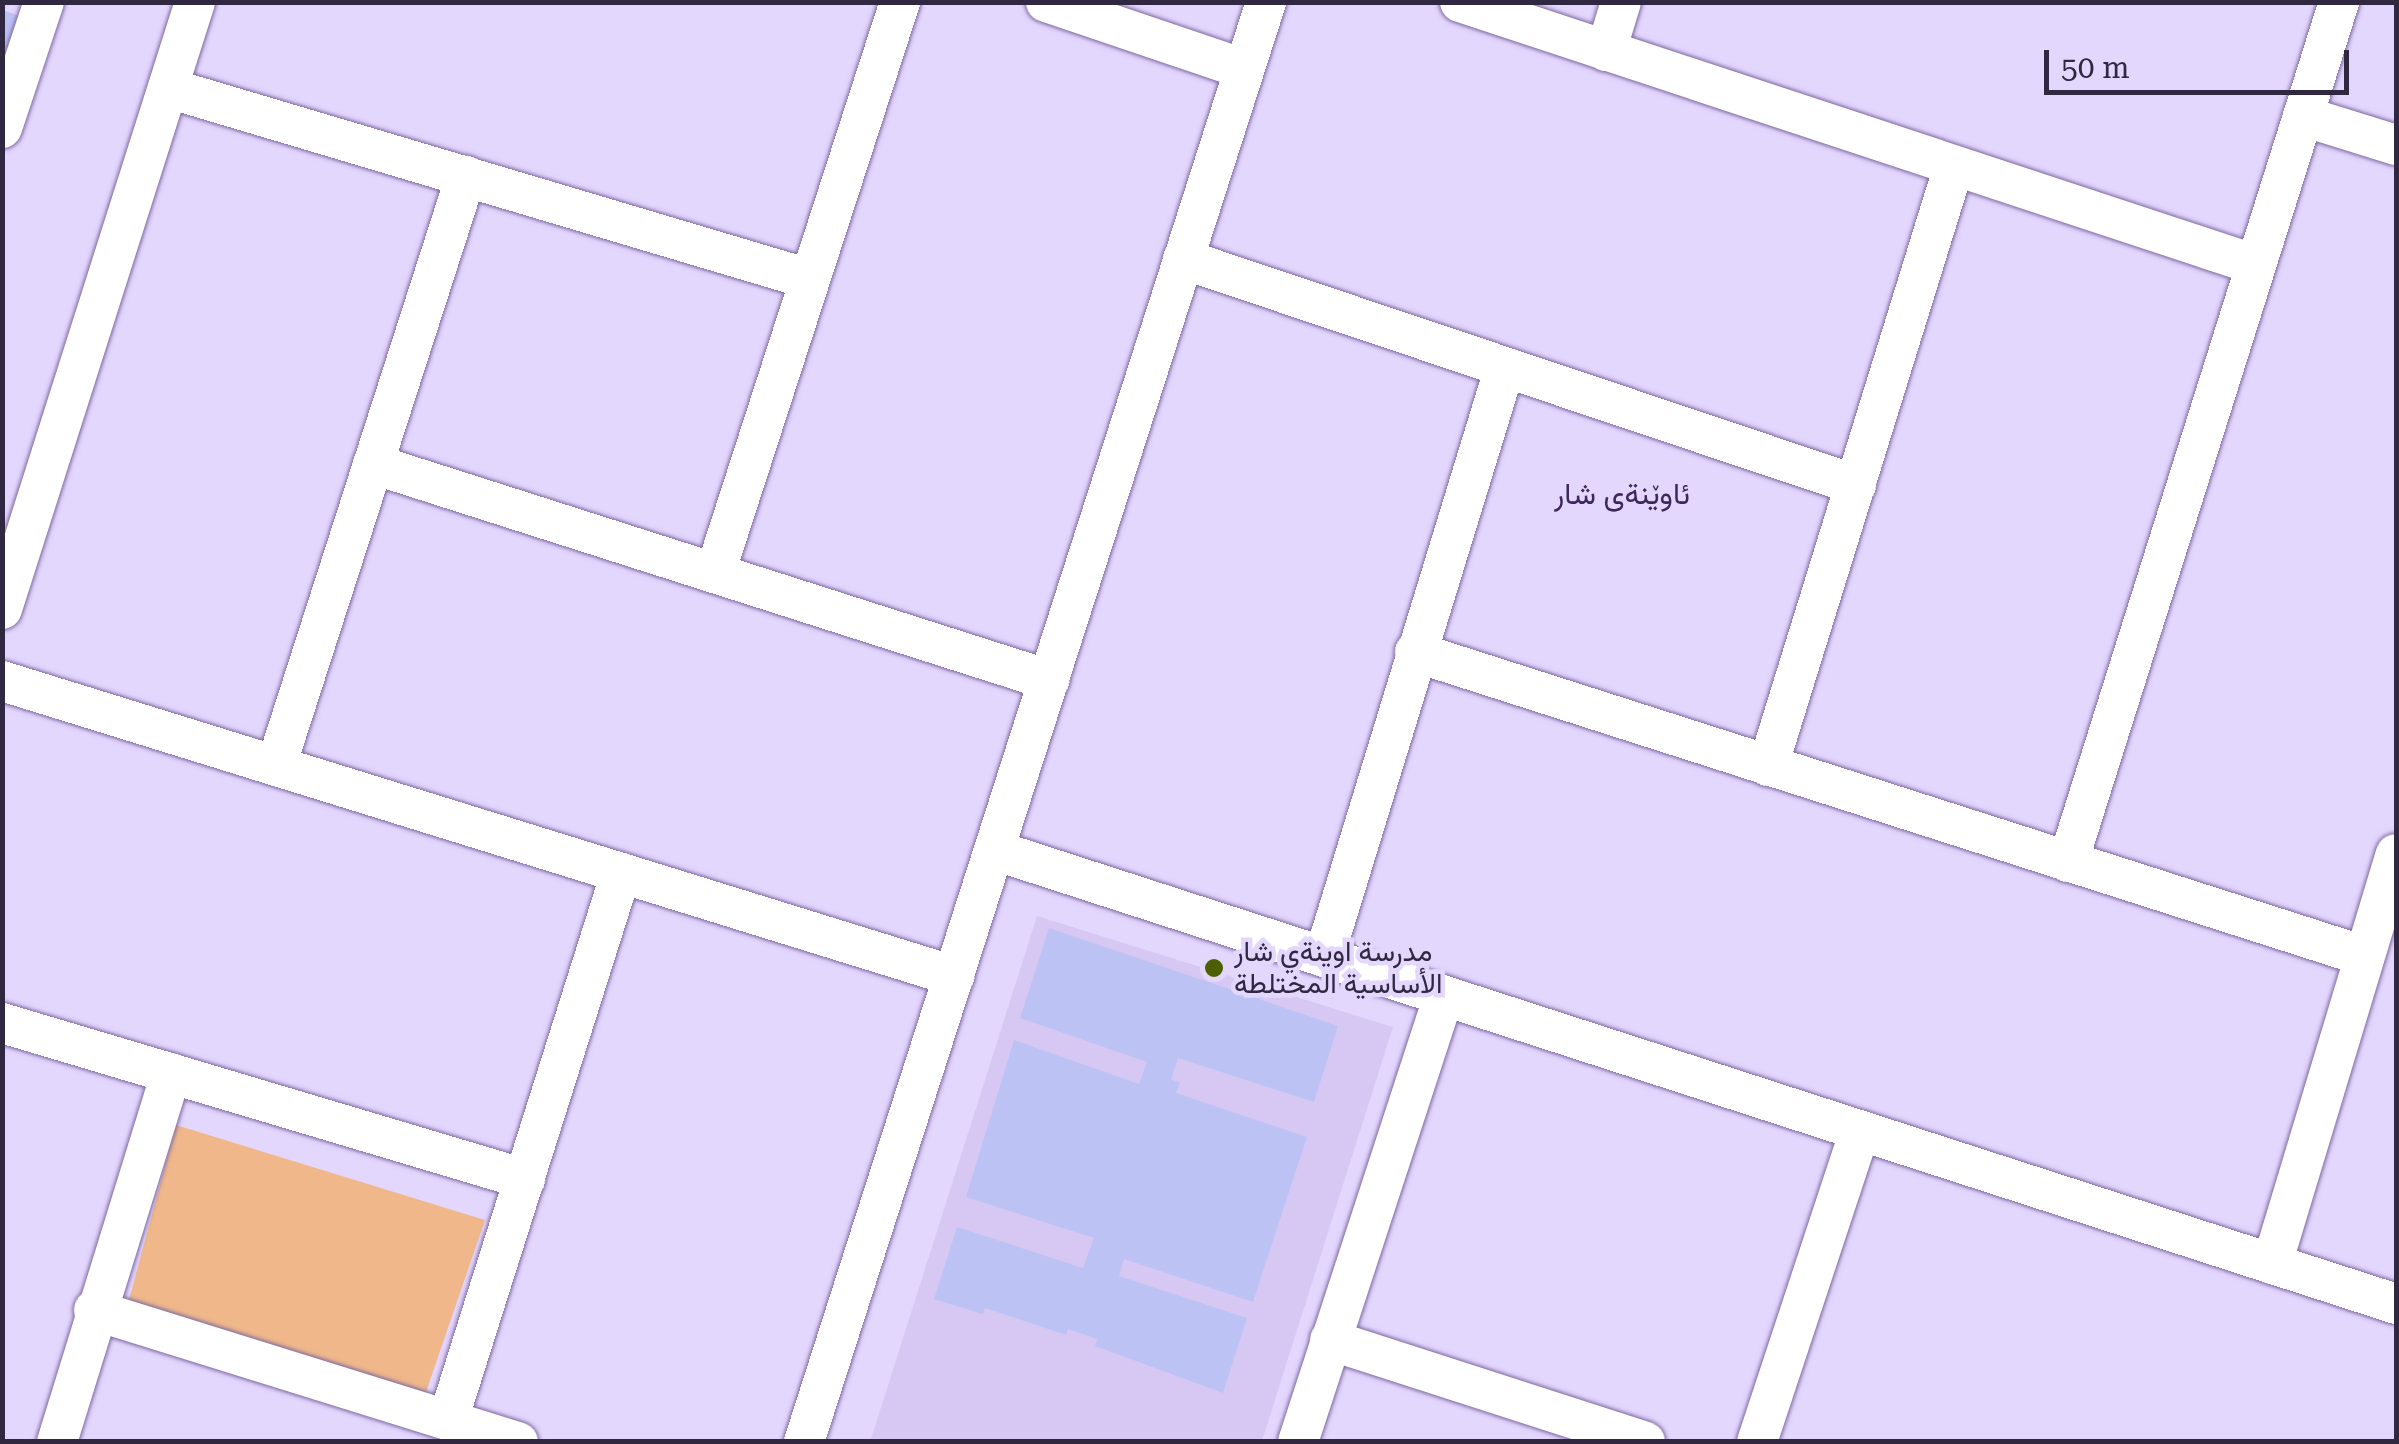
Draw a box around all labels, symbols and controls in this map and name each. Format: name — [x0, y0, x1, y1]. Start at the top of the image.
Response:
scale bar — [2049, 30, 2354, 92]
text: 50 m — [2061, 50, 2130, 85]
district label: ئاوێنةی شار — [1554, 476, 1690, 512]
place label: مدرسة اوينةي شار الأساسية المختلطة — [1234, 935, 1442, 1001]
marker: مدرسة اوينةي شار الأساسية المختلطة — [1203, 957, 1225, 979]

